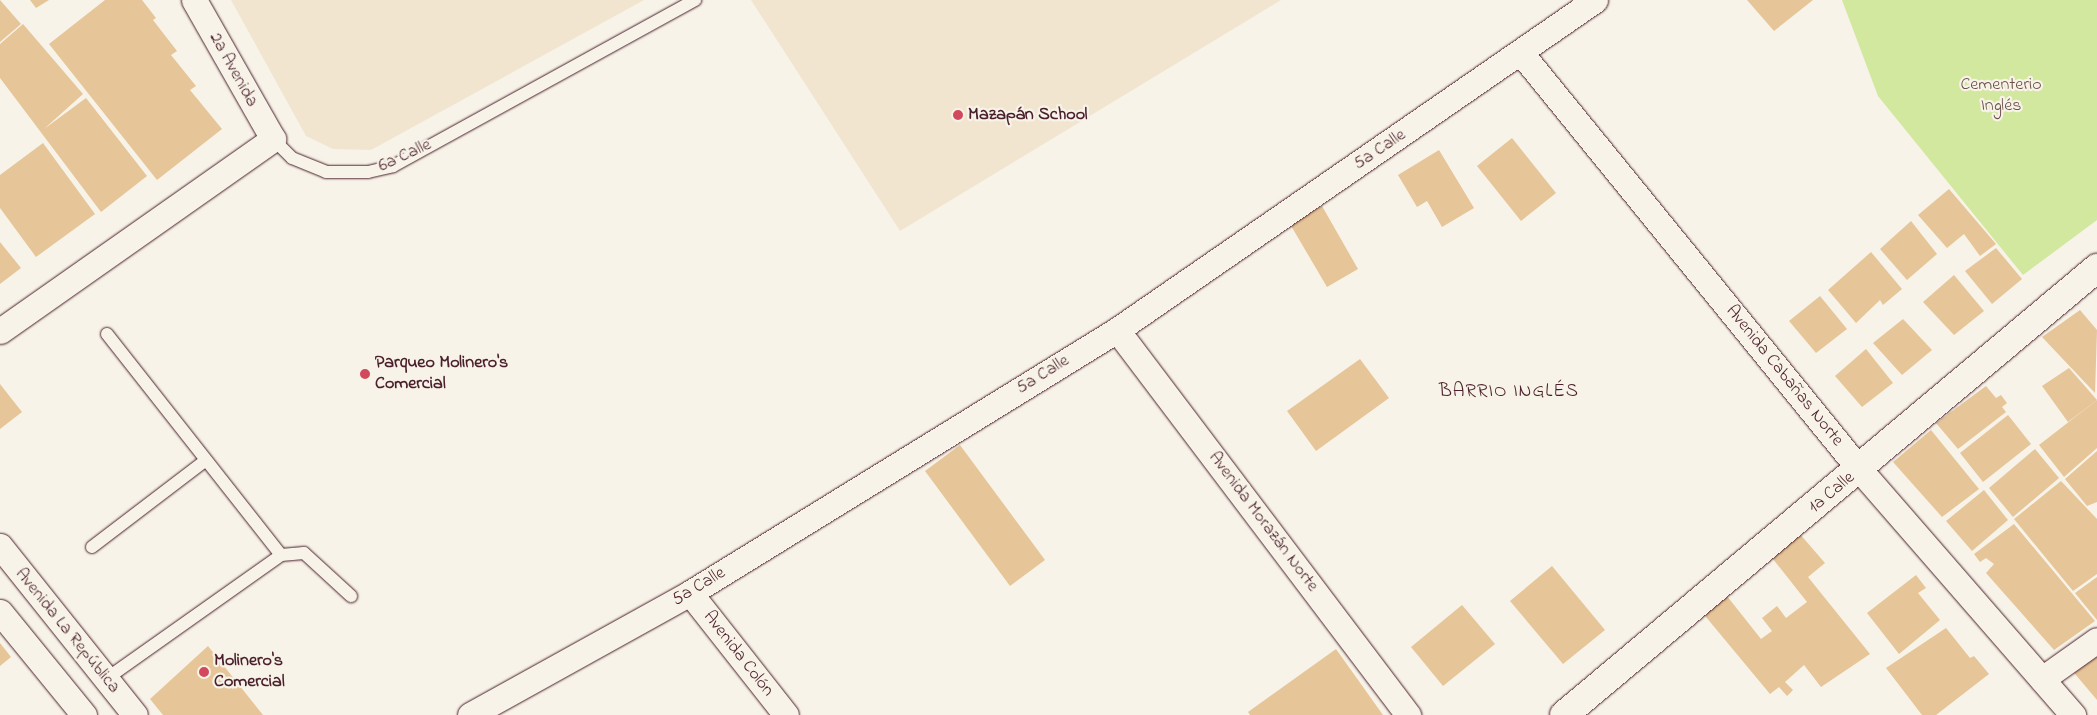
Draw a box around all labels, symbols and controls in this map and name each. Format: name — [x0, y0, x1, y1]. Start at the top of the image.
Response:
street label: 2a Avenida — [204, 29, 262, 111]
park label: Cementerio Inglés — [1960, 75, 2042, 118]
place label: Mazapán School — [968, 104, 1087, 126]
marker: Mazapán School — [952, 109, 964, 121]
street label: 5a Calle — [1350, 125, 1410, 175]
street label: 6a Calle — [375, 134, 435, 178]
street label: Avenida Cabañas Norte — [1720, 301, 1848, 451]
street label: 5a Calle — [1013, 350, 1073, 400]
place label: Parqueo Molinero's Comercial — [375, 353, 508, 396]
marker: Parqueo Molinero's Comercial — [359, 368, 371, 380]
district label: BARRIO INGLÉS — [1437, 381, 1581, 403]
street label: Avenida Morazán Norte — [1203, 448, 1323, 596]
street label: 1a Calle — [1805, 467, 1859, 519]
street label: 5a Calle — [668, 563, 730, 611]
street label: Avenida La República — [10, 564, 124, 698]
street label: Avenida Colón — [698, 607, 778, 701]
place label: Molinero's Comercial — [214, 651, 285, 694]
marker: Molinero's Comercial — [198, 666, 210, 678]

